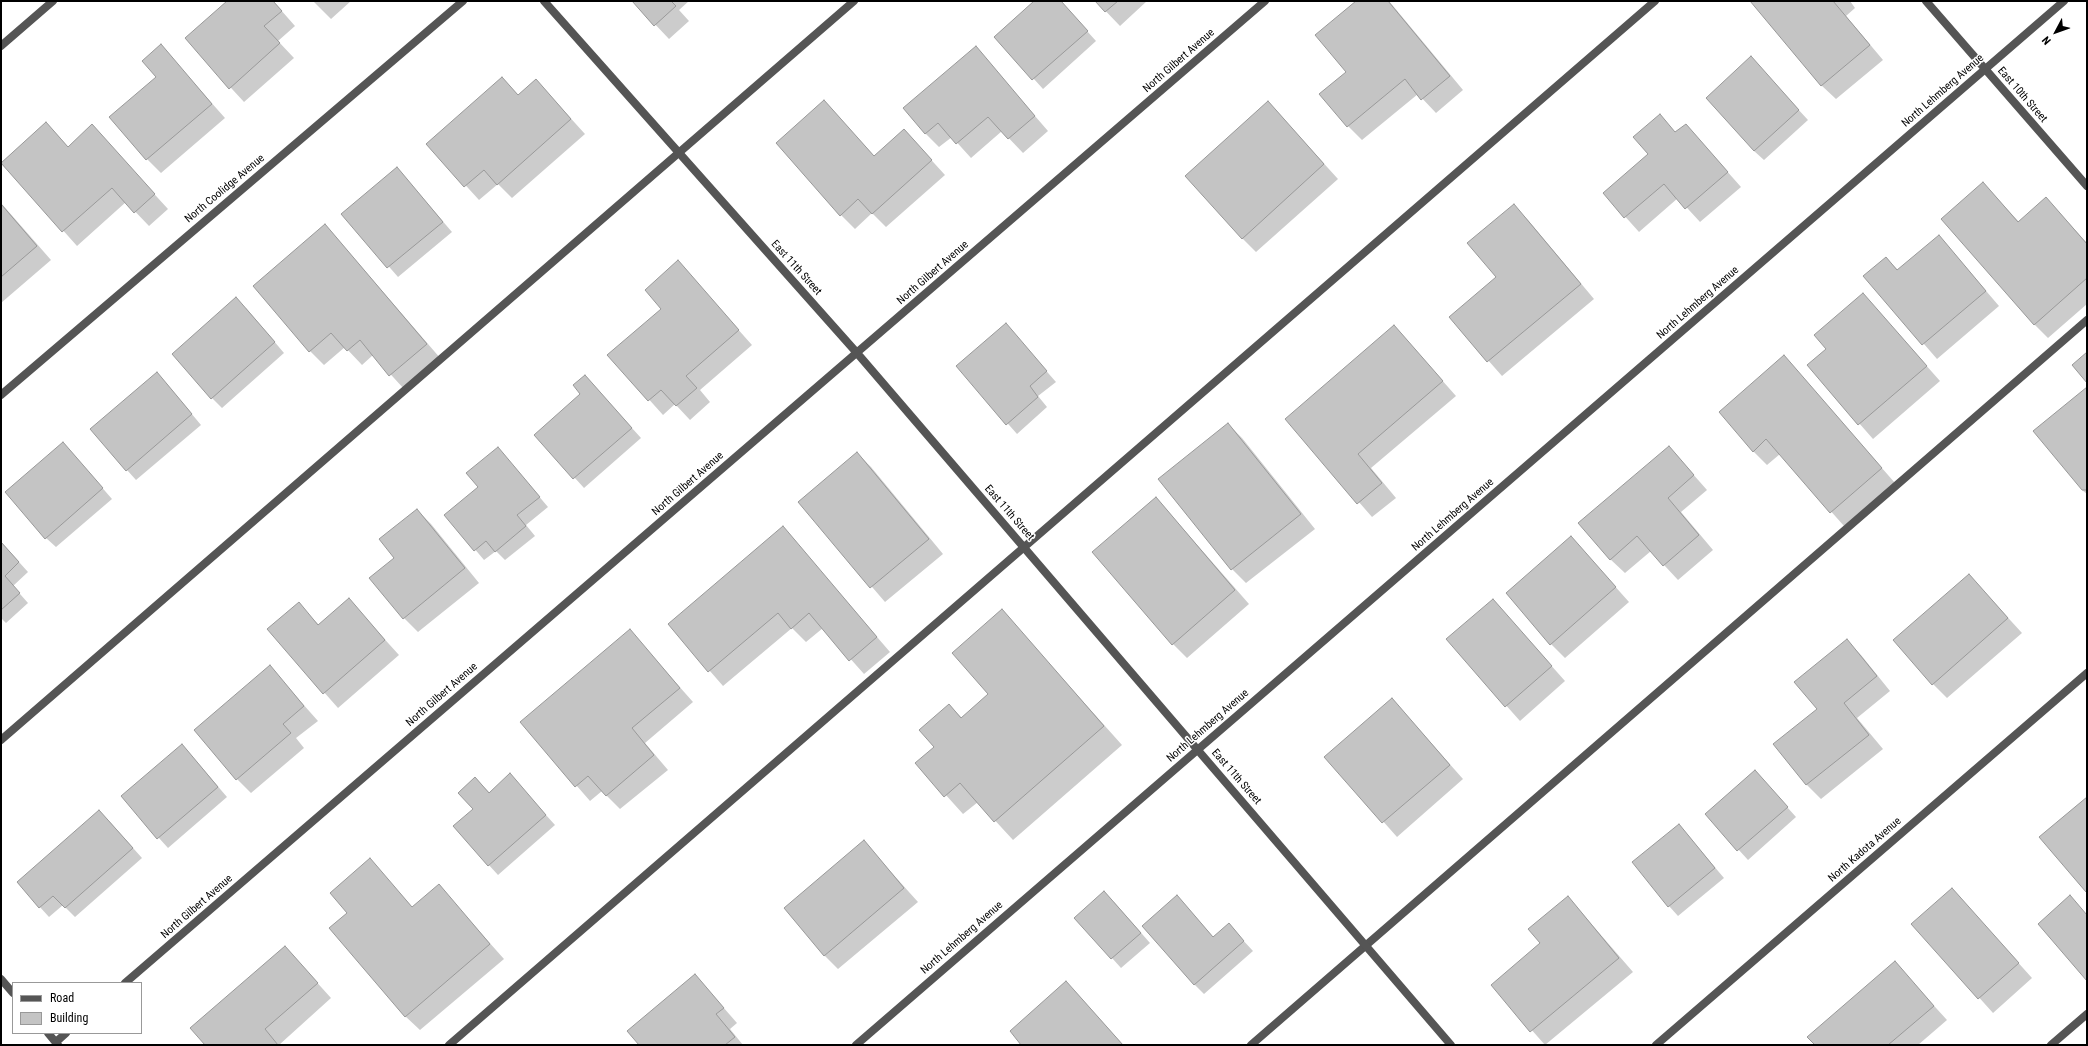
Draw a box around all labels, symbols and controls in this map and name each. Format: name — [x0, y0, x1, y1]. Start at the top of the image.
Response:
north arrow — [2036, 12, 2076, 52]
street label: North Gilbert Avenue — [1141, 26, 1217, 96]
text: N — [2039, 33, 2054, 47]
street label: North Lehmberg Avenue — [1899, 52, 1987, 130]
street label: East 10th Street — [1994, 65, 2050, 125]
street label: North Coolidge Avenue — [183, 152, 267, 226]
street label: East 11th Street — [768, 238, 824, 298]
street label: North Gilbert Avenue — [895, 238, 971, 308]
street label: North Lehmberg Avenue — [1654, 264, 1742, 342]
street label: North Gilbert Avenue — [650, 449, 726, 519]
street label: North Lehmberg Avenue — [1409, 476, 1497, 554]
street label: East 11th Street — [981, 483, 1037, 543]
street label: North Gilbert Avenue — [404, 660, 480, 730]
street label: North Lehmberg Avenue — [1164, 687, 1252, 765]
street label: East 11th Street — [1208, 747, 1264, 807]
street label: North Kadota Avenue — [1826, 815, 1904, 885]
street label: North Gilbert Avenue — [159, 872, 235, 942]
street label: North Lehmberg Avenue — [918, 899, 1006, 977]
legend — [12, 982, 142, 1034]
text: Road — [50, 991, 74, 1005]
text: Building — [50, 1011, 88, 1025]

